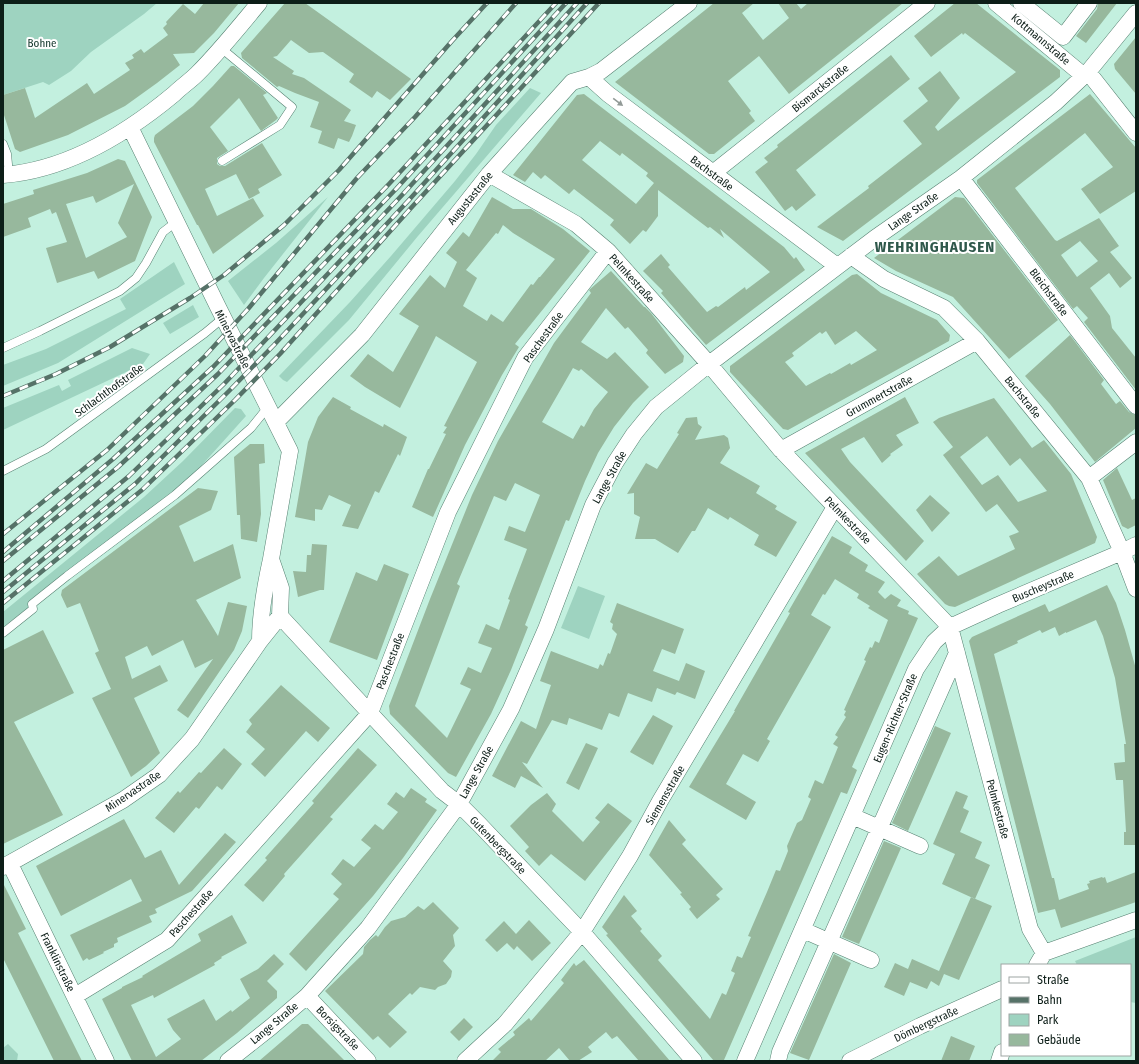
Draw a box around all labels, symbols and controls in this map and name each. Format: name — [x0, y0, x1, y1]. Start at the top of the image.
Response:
street label: Kottmannstraße — [1009, 11, 1073, 68]
park label: Bohne — [28, 37, 56, 50]
street label: Bismarckstraße — [789, 62, 851, 115]
one-way arrow — [613, 98, 624, 107]
street label: Bachstraße — [688, 153, 736, 194]
street label: Augustastraße — [445, 169, 496, 227]
street label: Lange Straße — [886, 189, 941, 233]
district label: WEHRINGHAUSEN — [875, 238, 995, 256]
street label: Pelmkestraße — [606, 251, 657, 305]
street label: Bleichstraße — [1027, 266, 1071, 319]
street label: Minervastraße — [212, 308, 253, 371]
street label: Paschestraße — [521, 309, 566, 365]
street label: Schlachthofstraße — [72, 361, 146, 420]
street label: Grummertstraße — [844, 373, 915, 420]
street label: Bachstraße — [1002, 374, 1044, 421]
street label: Lange Straße — [590, 449, 629, 506]
street label: Pelmkestraße — [822, 494, 874, 547]
street label: Buscheystraße — [1010, 568, 1076, 605]
street label: Paschestraße — [374, 631, 407, 691]
street label: Eugen-Richter-Straße — [871, 672, 920, 765]
street label: Lange Straße — [457, 744, 496, 801]
street label: Siemensstraße — [643, 763, 688, 827]
street label: Minervastraße — [103, 768, 164, 815]
street label: Pelmkestraße — [983, 778, 1012, 840]
street label: Gutenbergstraße — [467, 814, 528, 877]
street label: Paschestraße — [167, 887, 216, 940]
street label: Franklinstraße — [38, 931, 77, 994]
legend — [1001, 964, 1131, 1056]
text: Straße — [1037, 973, 1069, 987]
text: Bahn — [1037, 993, 1062, 1007]
street label: Lange Straße — [248, 1000, 301, 1047]
street label: Borsigstraße — [313, 1003, 362, 1053]
street label: Dömbergstraße — [892, 1004, 960, 1045]
text: Park — [1037, 1013, 1059, 1027]
text: Gebäude — [1037, 1033, 1081, 1047]

